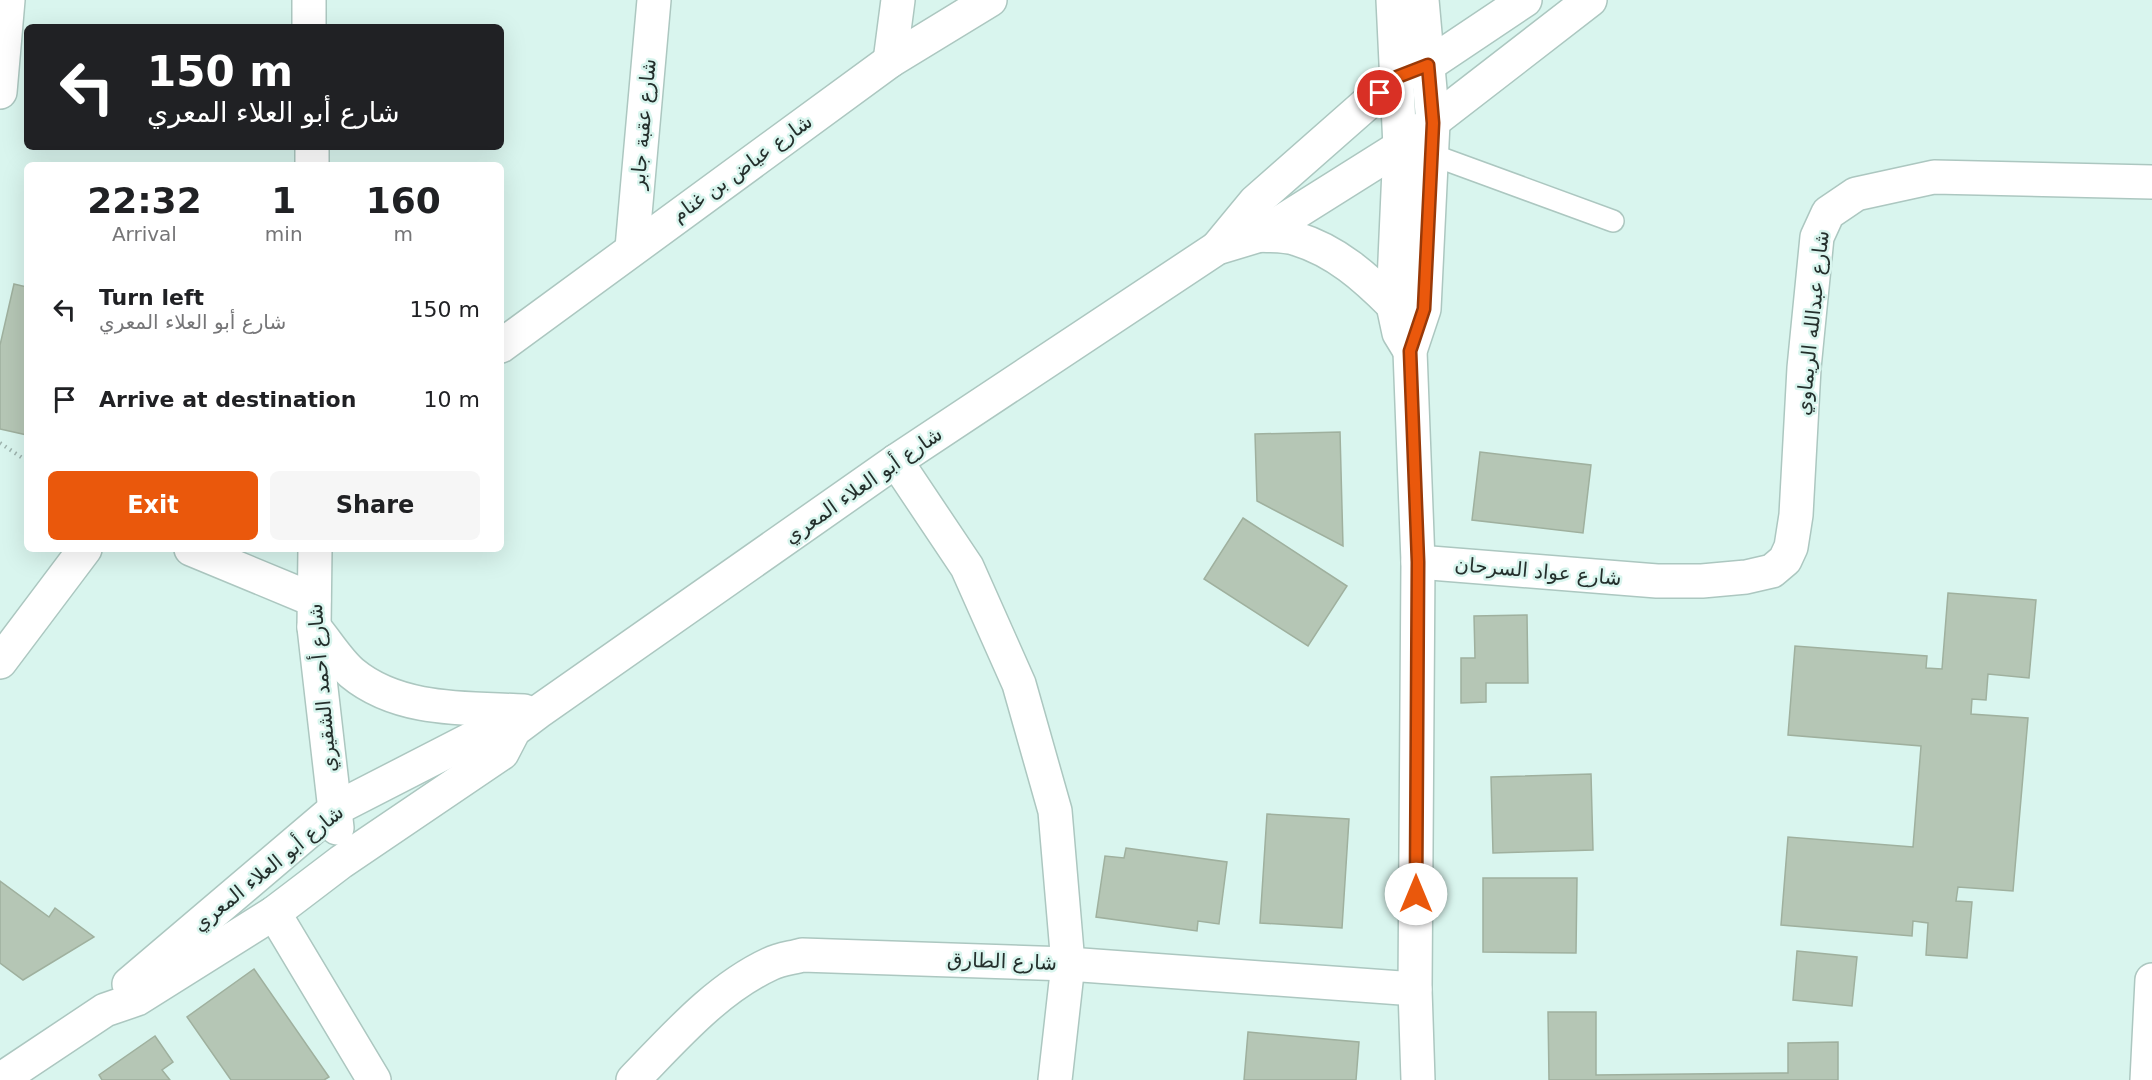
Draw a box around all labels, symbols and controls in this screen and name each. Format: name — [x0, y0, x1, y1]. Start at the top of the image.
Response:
text: 150 m — [147, 47, 293, 96]
icon: left — [48, 48, 126, 126]
street label: شارع عقبة جابر — [625, 58, 661, 191]
pin — [1354, 67, 1405, 118]
icon: arrive — [1363, 76, 1396, 109]
text: شارع أبو العلاء المعري — [147, 97, 400, 128]
street label: شارع عياض بن غنام — [667, 109, 817, 227]
text: 22:32 — [87, 180, 202, 221]
text: 1 — [271, 180, 296, 221]
text: 160 — [366, 180, 441, 221]
text: Arrival — [112, 222, 177, 246]
text: min — [265, 222, 303, 246]
text: m — [394, 222, 413, 246]
street label: شارع عبدالله الريماوي — [1790, 229, 1835, 417]
text: Turn left — [99, 285, 204, 310]
icon: left — [48, 293, 81, 326]
text: 150 m — [410, 297, 480, 322]
text: شارع أبو العلاء المعري — [99, 310, 286, 334]
icon: arrive — [48, 383, 81, 416]
text: Arrive at destination — [99, 387, 356, 412]
text: 10 m — [424, 387, 480, 412]
street label: شارع أبو العلاء المعري — [779, 421, 947, 549]
button: Exit — [48, 471, 258, 540]
button: Share — [270, 471, 480, 540]
street label: شارع عواد السرحان — [1453, 552, 1623, 590]
street label: شارع أحمد الشقيري — [302, 602, 342, 774]
street label: شارع أبو العلاء المعري — [187, 799, 349, 937]
position arrow — [1384, 862, 1448, 926]
street label: شارع الطارق — [947, 947, 1057, 975]

